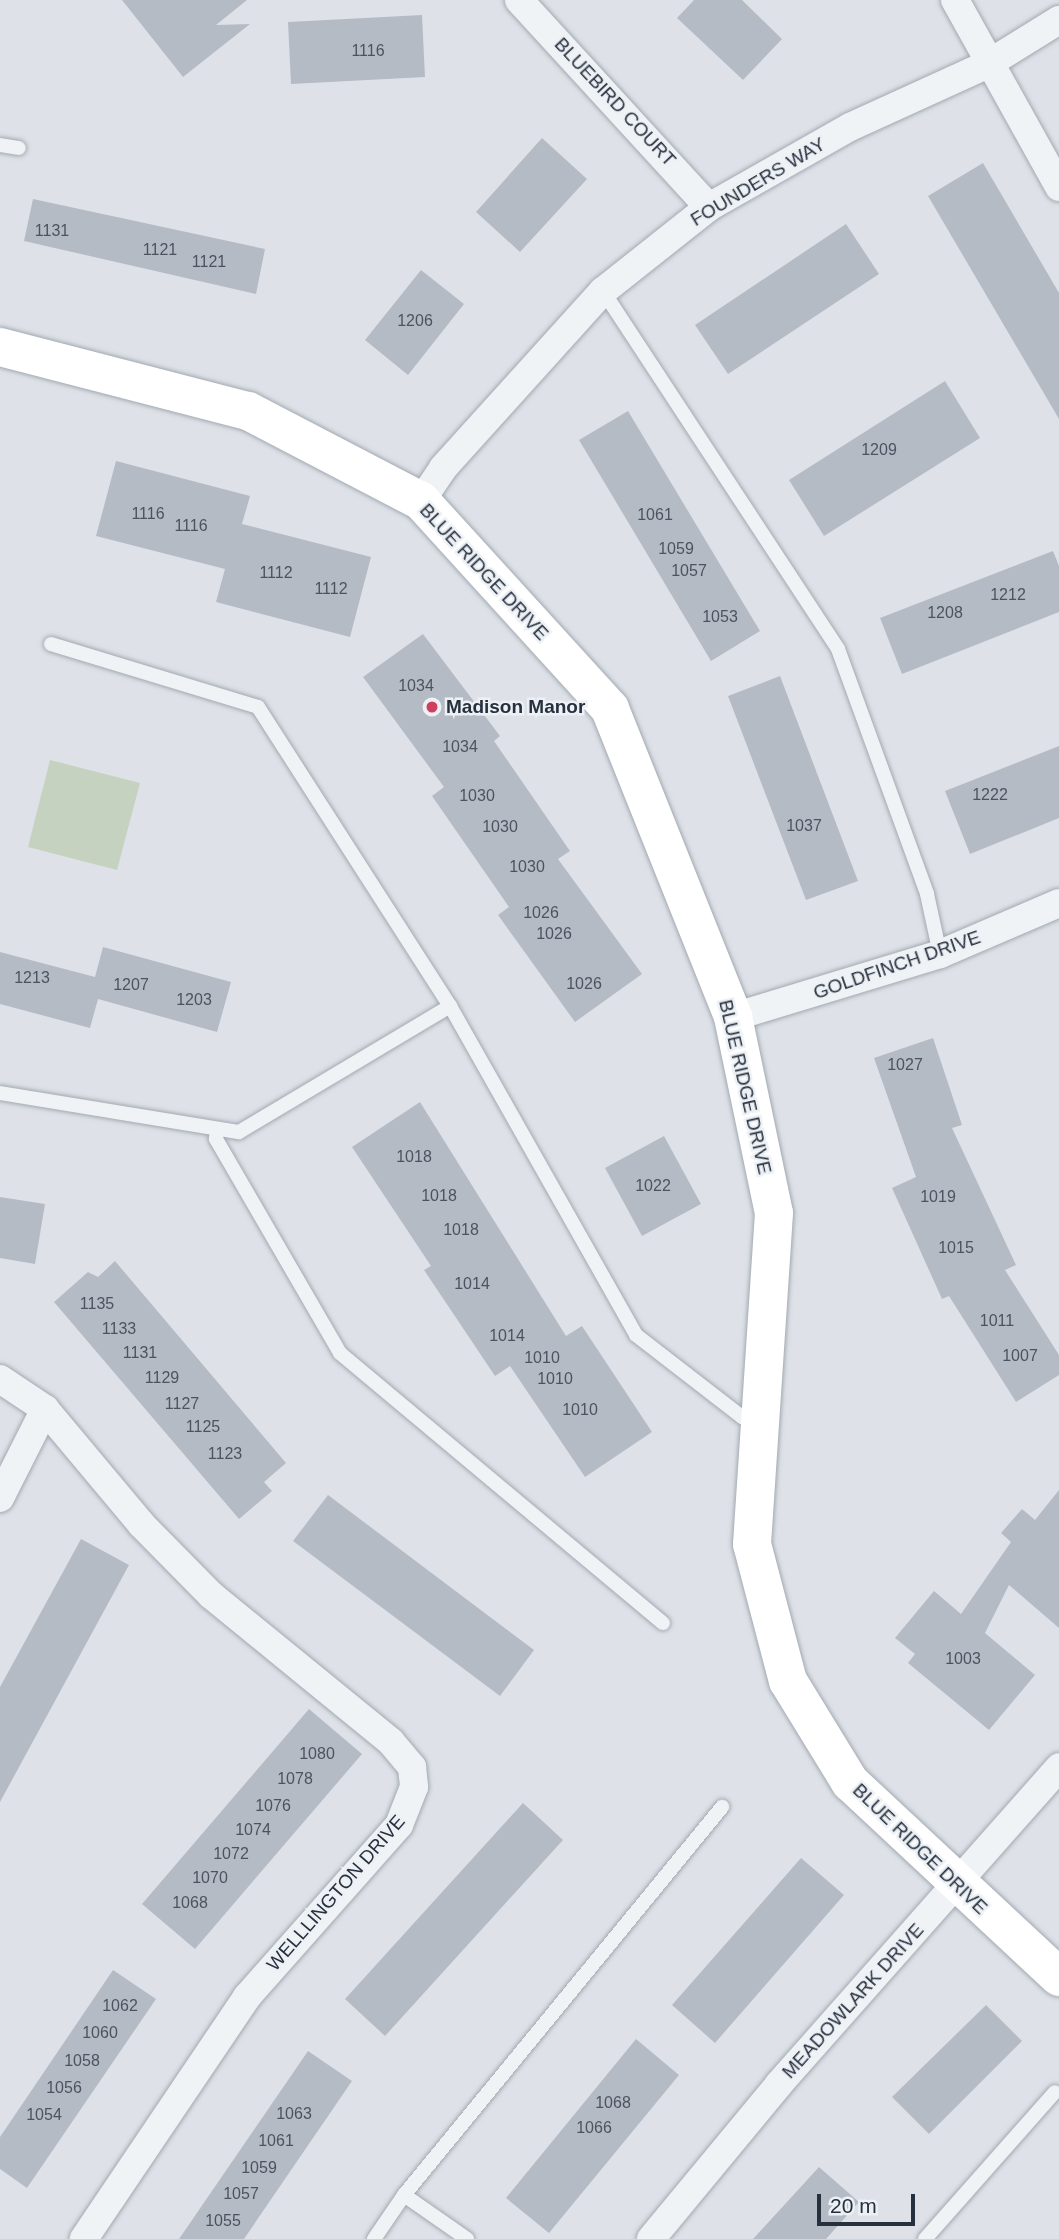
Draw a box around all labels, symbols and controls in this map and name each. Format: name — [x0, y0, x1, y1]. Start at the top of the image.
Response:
street label: BLUEBIRD COURT — [550, 33, 680, 171]
house number: 1116 — [351, 41, 385, 61]
street label: FOUNDERS WAY — [687, 133, 829, 231]
house number: 1131 — [35, 221, 69, 241]
house number: 1121 — [143, 240, 177, 260]
house number: 1121 — [192, 252, 226, 272]
house number: 1206 — [397, 311, 433, 331]
house number: 1209 — [861, 440, 897, 460]
street label: BLUE RIDGE DRIVE — [415, 499, 553, 645]
house number: 1116 — [131, 504, 165, 524]
house number: 1061 — [637, 505, 673, 525]
house number: 1116 — [174, 516, 208, 536]
house number: 1059 — [658, 539, 694, 559]
house number: 1057 — [671, 561, 707, 581]
house number: 1112 — [259, 563, 293, 583]
house number: 1112 — [314, 579, 348, 599]
house number: 1212 — [990, 585, 1026, 605]
house number: 1208 — [927, 603, 963, 623]
house number: 1053 — [702, 607, 738, 627]
house number: 1034 — [398, 676, 434, 696]
place label: Madison Manor — [446, 696, 585, 718]
marker: Madison Manor — [424, 699, 440, 715]
house number: 1034 — [442, 737, 478, 757]
house number: 1222 — [972, 785, 1008, 805]
house number: 1030 — [459, 786, 495, 806]
house number: 1037 — [786, 816, 822, 836]
house number: 1030 — [482, 817, 518, 837]
house number: 1030 — [509, 857, 545, 877]
house number: 1026 — [523, 903, 559, 923]
house number: 1026 — [536, 924, 572, 944]
street label: GOLDFINCH DRIVE — [810, 926, 984, 1004]
house number: 1213 — [14, 968, 50, 988]
house number: 1026 — [566, 974, 602, 994]
house number: 1207 — [113, 975, 149, 995]
house number: 1203 — [176, 990, 212, 1010]
street label: BLUE RIDGE DRIVE — [714, 998, 776, 1176]
house number: 1027 — [887, 1055, 923, 1075]
house number: 1018 — [396, 1147, 432, 1167]
house number: 1022 — [635, 1176, 671, 1196]
house number: 1018 — [421, 1186, 457, 1206]
house number: 1019 — [920, 1187, 956, 1207]
house number: 1018 — [443, 1220, 479, 1240]
house number: 1015 — [938, 1238, 974, 1258]
house number: 1014 — [454, 1274, 490, 1294]
house number: 1135 — [80, 1294, 114, 1314]
house number: 1011 — [980, 1311, 1014, 1331]
house number: 1133 — [102, 1319, 136, 1339]
house number: 1014 — [489, 1326, 525, 1346]
house number: 1131 — [123, 1343, 157, 1363]
house number: 1007 — [1002, 1346, 1038, 1366]
house number: 1010 — [524, 1348, 560, 1368]
house number: 1129 — [145, 1368, 179, 1388]
house number: 1010 — [537, 1369, 573, 1389]
house number: 1127 — [165, 1394, 199, 1414]
house number: 1010 — [562, 1400, 598, 1420]
house number: 1125 — [186, 1417, 220, 1437]
house number: 1123 — [208, 1444, 242, 1464]
house number: 1003 — [945, 1649, 981, 1669]
house number: 1080 — [299, 1744, 335, 1764]
house number: 1078 — [277, 1769, 313, 1789]
street label: BLUE RIDGE DRIVE — [848, 1779, 992, 1919]
house number: 1076 — [255, 1796, 291, 1816]
street label: WELLLINGTON DRIVE — [262, 1810, 410, 1976]
house number: 1074 — [235, 1820, 271, 1840]
house number: 1072 — [213, 1844, 249, 1864]
house number: 1070 — [192, 1868, 228, 1888]
house number: 1068 — [172, 1893, 208, 1913]
street label: MEADOWLARK DRIVE — [777, 1919, 929, 2083]
house number: 1062 — [102, 1996, 138, 2016]
house number: 1060 — [82, 2023, 118, 2043]
house number: 1058 — [64, 2051, 100, 2071]
house number: 1056 — [46, 2078, 82, 2098]
house number: 1068 — [595, 2093, 631, 2113]
house number: 1063 — [276, 2104, 312, 2124]
house number: 1054 — [26, 2105, 62, 2125]
house number: 1066 — [576, 2118, 612, 2138]
house number: 1061 — [258, 2131, 294, 2151]
house number: 1059 — [241, 2158, 277, 2178]
scale bar — [821, 2180, 919, 2224]
house number: 1057 — [223, 2184, 259, 2204]
text: 20 m — [830, 2194, 877, 2217]
house number: 1055 — [205, 2211, 241, 2231]

